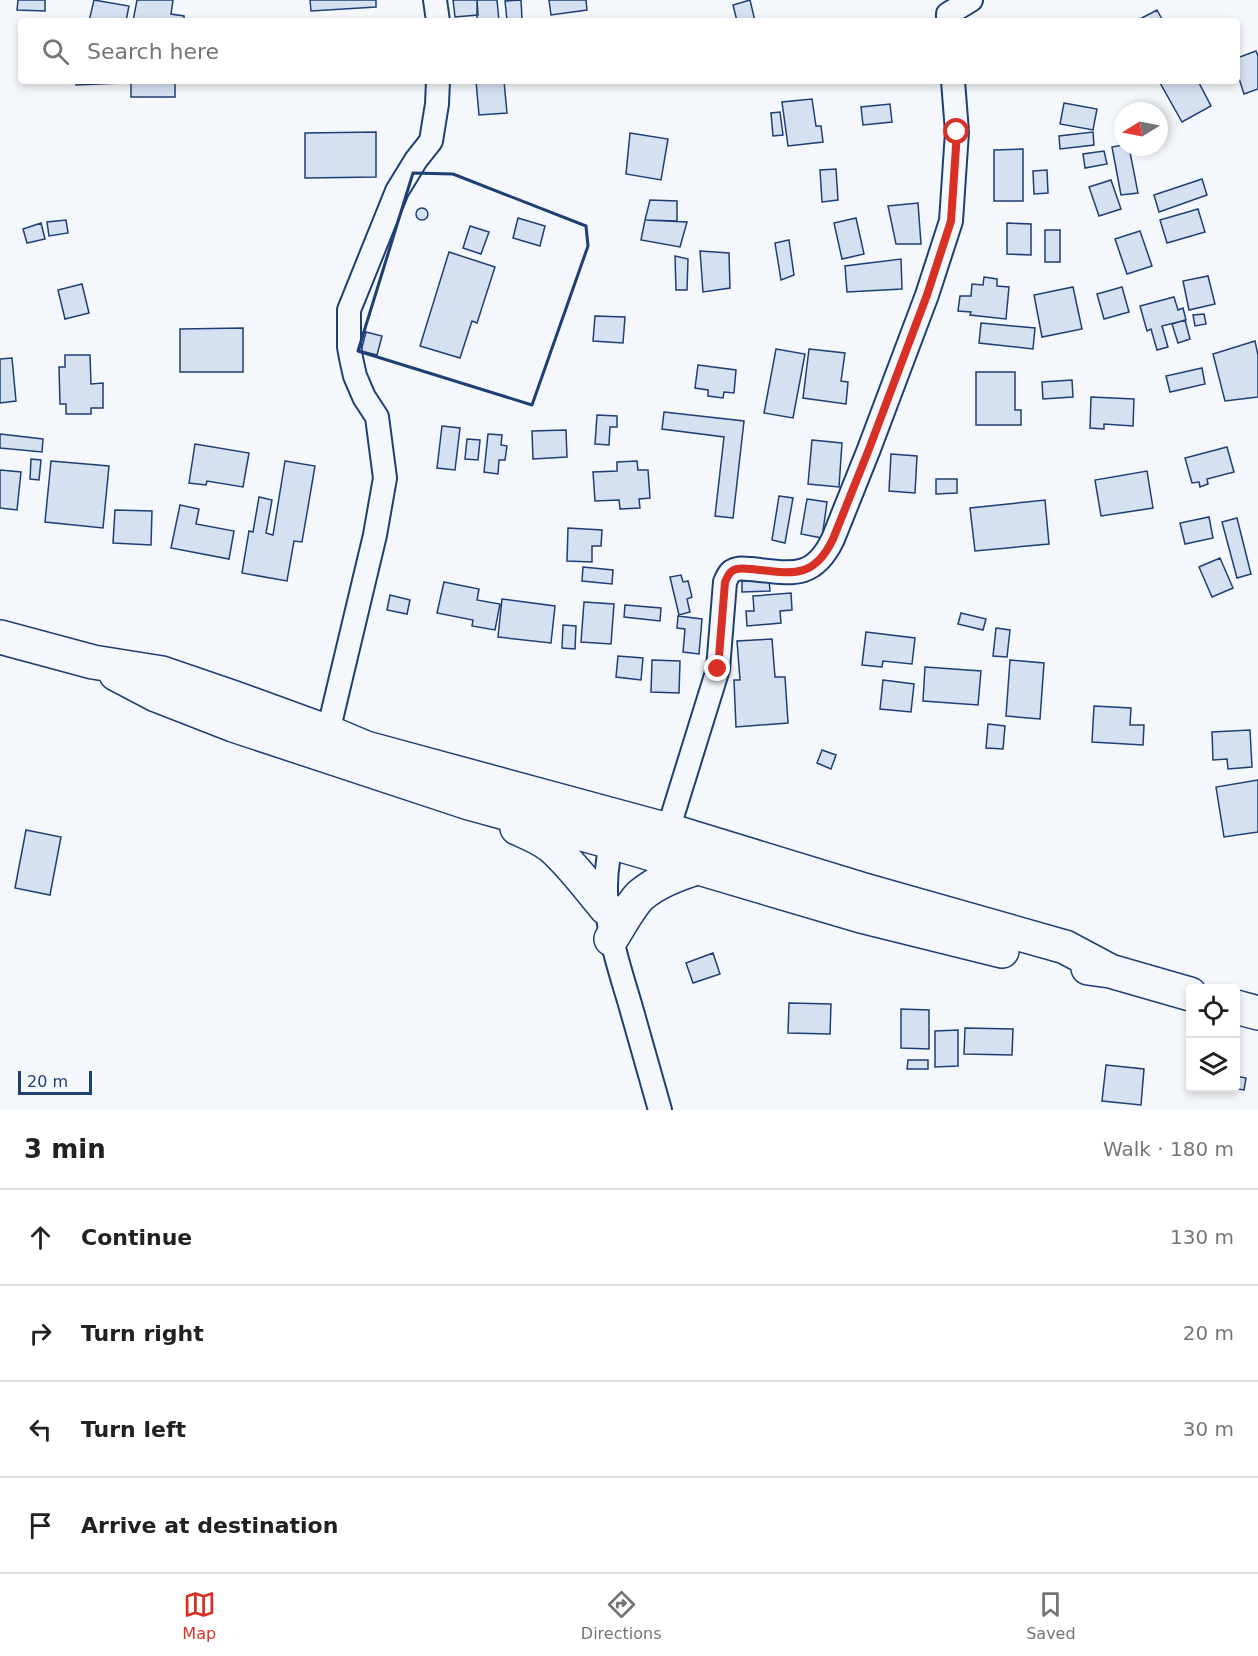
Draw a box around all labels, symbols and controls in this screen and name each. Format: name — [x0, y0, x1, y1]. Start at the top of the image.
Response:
search box — [18, 18, 1240, 84]
icon: search — [39, 35, 72, 68]
text: Search here — [87, 39, 219, 64]
north arrow — [1114, 102, 1168, 156]
route start — [943, 118, 969, 144]
route end — [704, 655, 730, 681]
map controls — [1186, 984, 1240, 1092]
button: locate — [1186, 984, 1240, 1038]
button: layers — [1186, 1038, 1240, 1092]
scale bar — [18, 1068, 92, 1096]
text: 20 m — [27, 1072, 68, 1091]
text: 3 min — [24, 1134, 106, 1164]
text: Walk · 180 m — [1103, 1137, 1234, 1161]
icon: ahead — [24, 1221, 57, 1254]
text: Continue — [81, 1225, 192, 1250]
text: 130 m — [1170, 1225, 1234, 1249]
icon: right — [24, 1317, 57, 1350]
text: Turn right — [81, 1321, 204, 1346]
text: 20 m — [1183, 1321, 1234, 1345]
icon: left — [24, 1413, 57, 1446]
text: Turn left — [81, 1417, 186, 1442]
text: 30 m — [1183, 1417, 1234, 1441]
icon: arrive — [24, 1509, 57, 1542]
text: Arrive at destination — [81, 1513, 338, 1538]
tab: Map — [182, 1588, 216, 1643]
tab: Directions — [581, 1588, 661, 1643]
tab: Saved — [1026, 1588, 1076, 1643]

